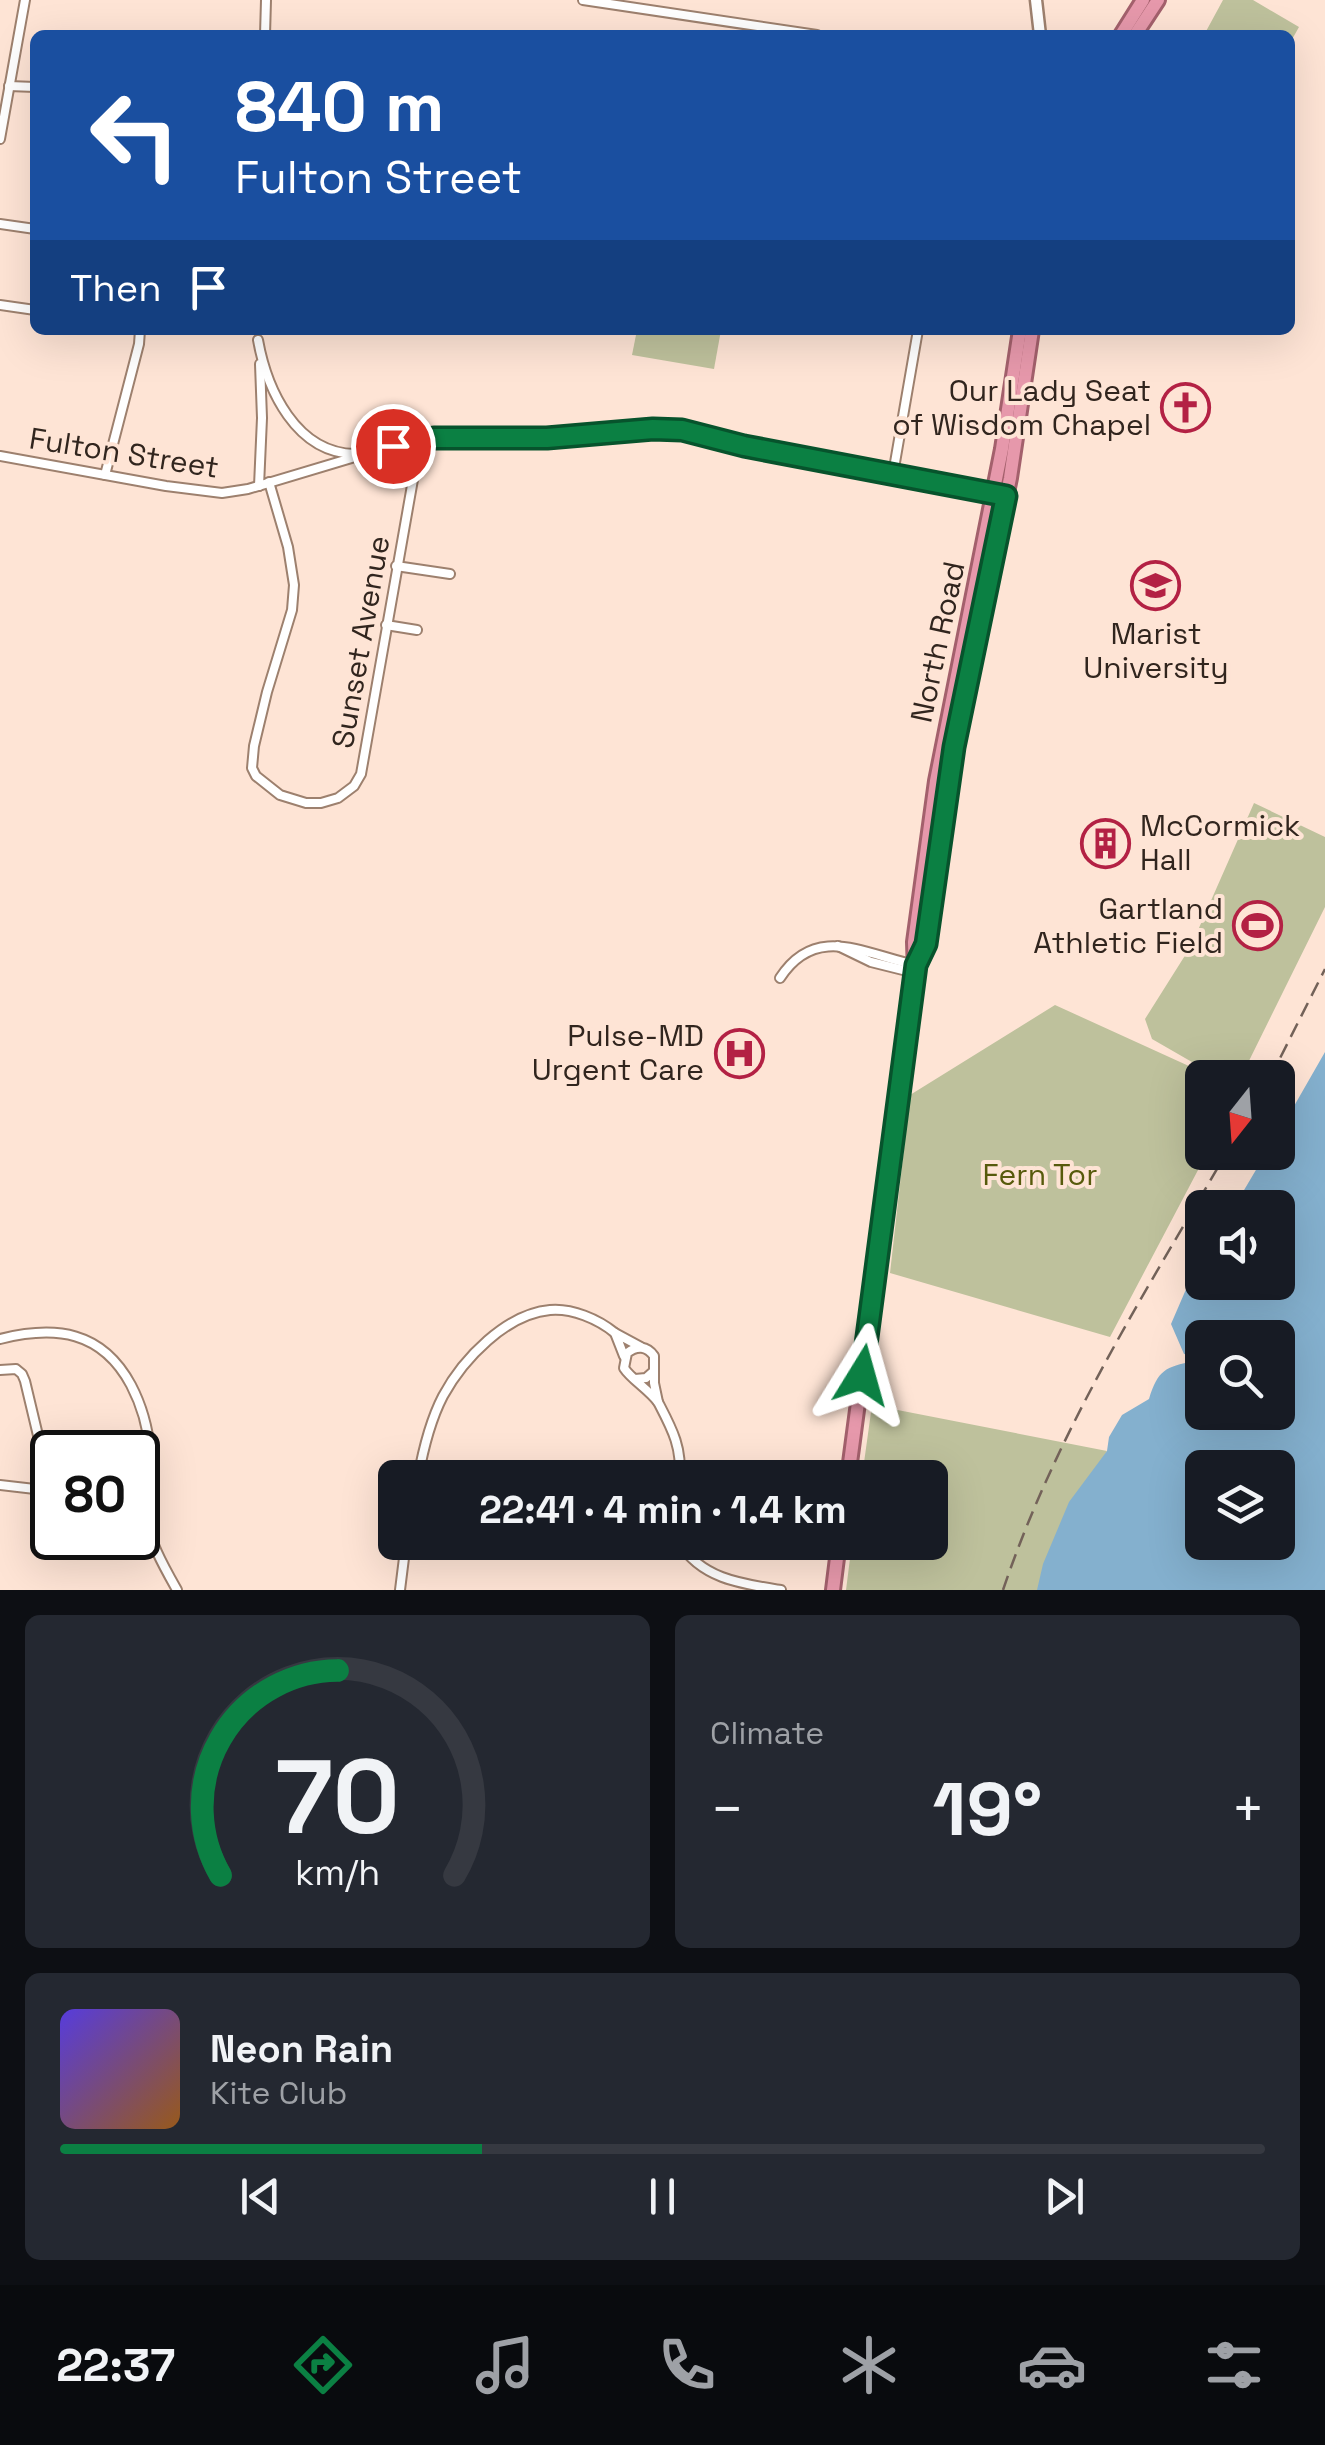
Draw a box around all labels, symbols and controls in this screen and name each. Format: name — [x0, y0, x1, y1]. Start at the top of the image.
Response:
text: 840 m — [235, 62, 444, 151]
icon: left — [70, 70, 200, 200]
text: Fulton Street — [235, 149, 522, 206]
icon: arrive — [181, 260, 236, 315]
text: Then — [70, 264, 161, 312]
place label: Our Lady Seat of Wisdom Chapel — [892, 371, 1151, 444]
church icon: Our Lady Seat of Wisdom Chapel — [1160, 382, 1212, 434]
pin — [351, 404, 436, 489]
street label: Fulton Street — [26, 418, 222, 487]
icon: arrive — [366, 419, 421, 474]
street label: Sunset Avenue — [323, 533, 398, 751]
street label: North Road — [901, 558, 974, 726]
school or university icon: Marist University — [1130, 559, 1182, 611]
place label: Marist University — [1083, 614, 1229, 687]
place label: McCormick Hall — [1140, 806, 1300, 879]
building icon: McCormick Hall — [1079, 817, 1131, 869]
place label: Gartland Athletic Field — [1033, 889, 1223, 962]
sports icon: Gartland Athletic Field — [1232, 900, 1284, 952]
place label: Pulse-MD Urgent Care — [532, 1016, 704, 1089]
hospital icon: Pulse-MD Urgent Care — [713, 1027, 765, 1079]
north arrow — [1185, 1060, 1295, 1170]
map controls — [1185, 1060, 1295, 1560]
park label: Fern Tor — [983, 1155, 1097, 1194]
button: sound — [1185, 1190, 1295, 1300]
button: search — [1185, 1320, 1295, 1430]
position arrow — [810, 1323, 914, 1427]
speed limit sign: 80 — [30, 1430, 160, 1560]
button: layers — [1185, 1450, 1295, 1560]
text: 22:41 · 4 min · 1.4 km — [479, 1486, 847, 1534]
text: Climate — [710, 1713, 824, 1753]
text: 70 — [275, 1731, 400, 1863]
text: 19° — [933, 1761, 1042, 1857]
text: − — [710, 1774, 744, 1844]
text: + — [1231, 1774, 1265, 1844]
text: km/h — [295, 1850, 380, 1895]
text: Neon Rain — [210, 2025, 393, 2073]
text: Kite Club — [210, 2073, 347, 2113]
icon: previous — [233, 2169, 288, 2224]
icon: pause — [635, 2169, 690, 2224]
icon: next — [1037, 2169, 1092, 2224]
icon: directions — [288, 2330, 358, 2400]
icon: music — [470, 2330, 540, 2400]
icon: phone — [652, 2330, 722, 2400]
icon: climate — [834, 2330, 904, 2400]
icon: car — [1017, 2330, 1087, 2400]
icon: filters — [1199, 2330, 1269, 2400]
text: 22:37 — [56, 2337, 175, 2394]

